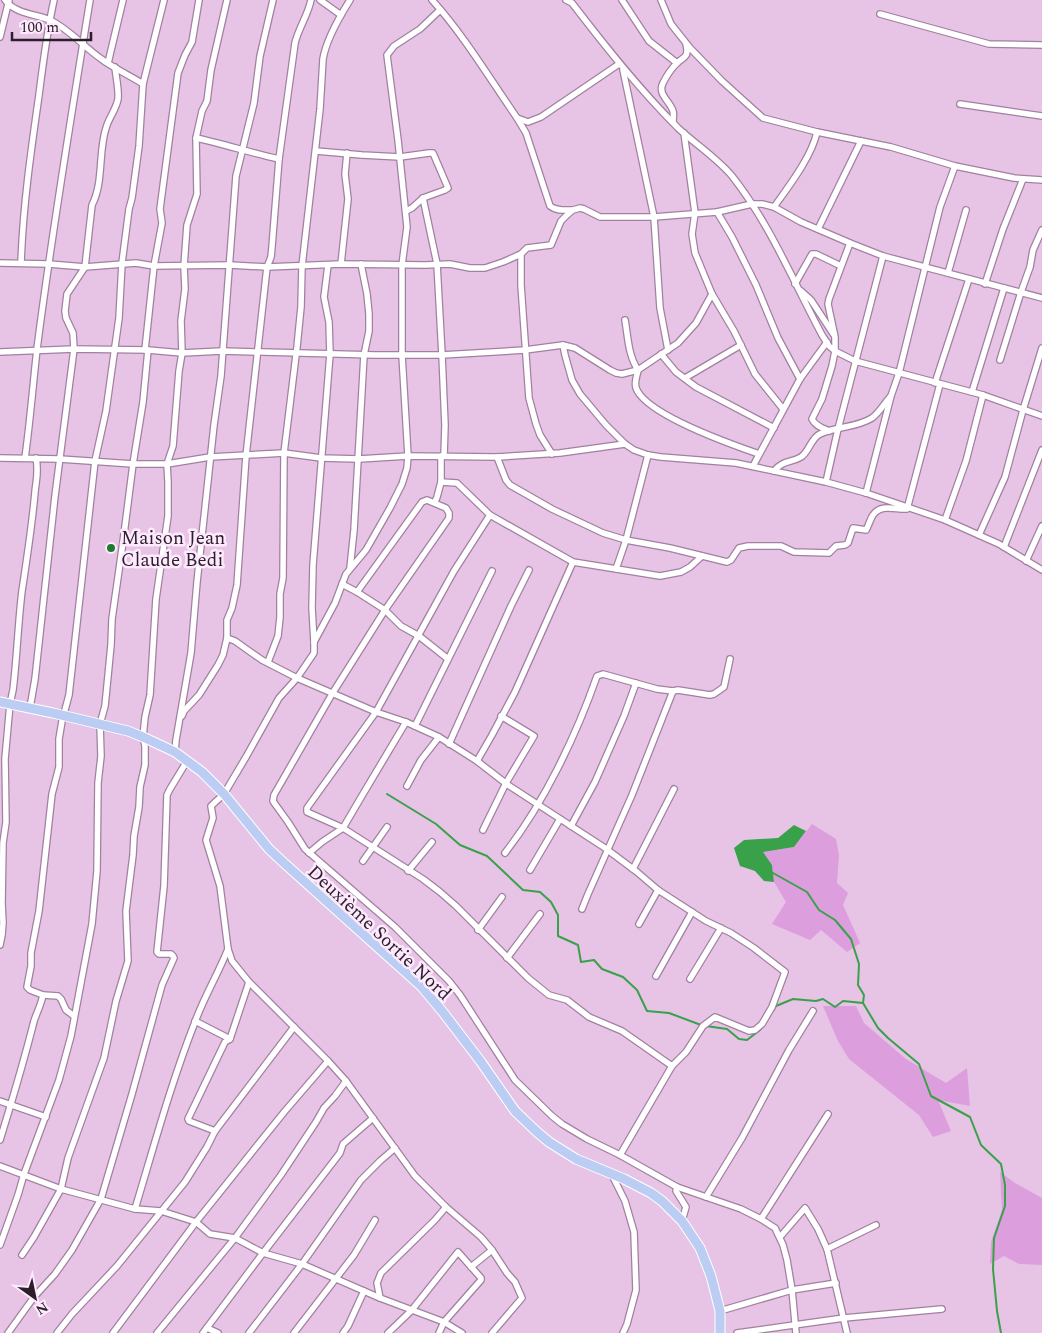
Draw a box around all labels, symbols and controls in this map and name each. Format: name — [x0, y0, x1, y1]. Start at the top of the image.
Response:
scale bar — [12, 10, 91, 42]
text: 100 m — [20, 16, 59, 39]
place label: Maison Jean Claude Bedi — [121, 524, 225, 575]
marker: Maison Jean Claude Bedi — [105, 542, 117, 554]
street label: Deuxième Sortie Nord — [300, 858, 458, 1008]
north arrow — [10, 1273, 60, 1323]
text: N — [31, 1297, 52, 1320]

